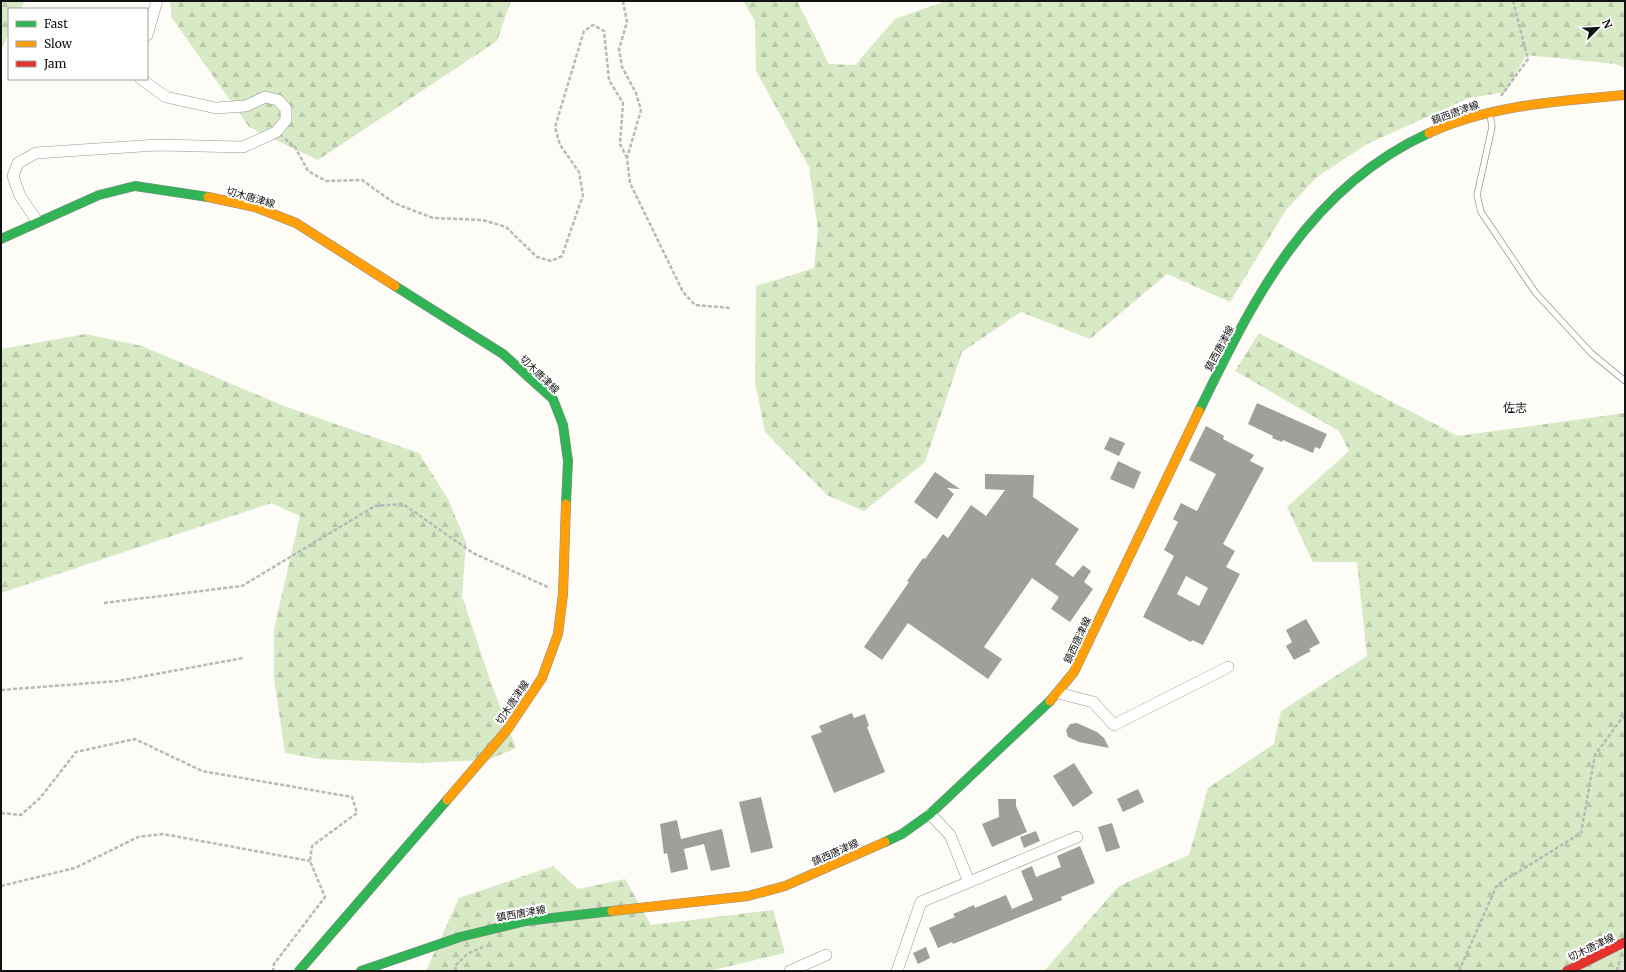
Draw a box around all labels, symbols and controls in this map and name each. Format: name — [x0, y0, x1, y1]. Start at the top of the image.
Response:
legend — [8, 8, 148, 80]
north arrow — [1578, 8, 1618, 48]
text: Fast — [44, 16, 68, 31]
text: N — [1599, 17, 1615, 31]
text: Slow — [44, 36, 73, 51]
text: Jam — [43, 56, 67, 71]
street label: 鎮西唐津線 — [1429, 98, 1481, 127]
street label: 切木唐津線 — [225, 184, 277, 211]
street label: 鎮西唐津線 — [1202, 323, 1237, 373]
street label: 切木唐津線 — [517, 352, 562, 396]
district label: 佐志 — [1503, 400, 1527, 415]
street label: 鎮西唐津線 — [1061, 615, 1094, 666]
street label: 切木唐津線 — [493, 678, 532, 727]
street label: 鎮西唐津線 — [810, 836, 861, 869]
street label: 鎮西唐津線 — [495, 903, 547, 924]
street label: 切木唐津線 — [1566, 931, 1617, 964]

